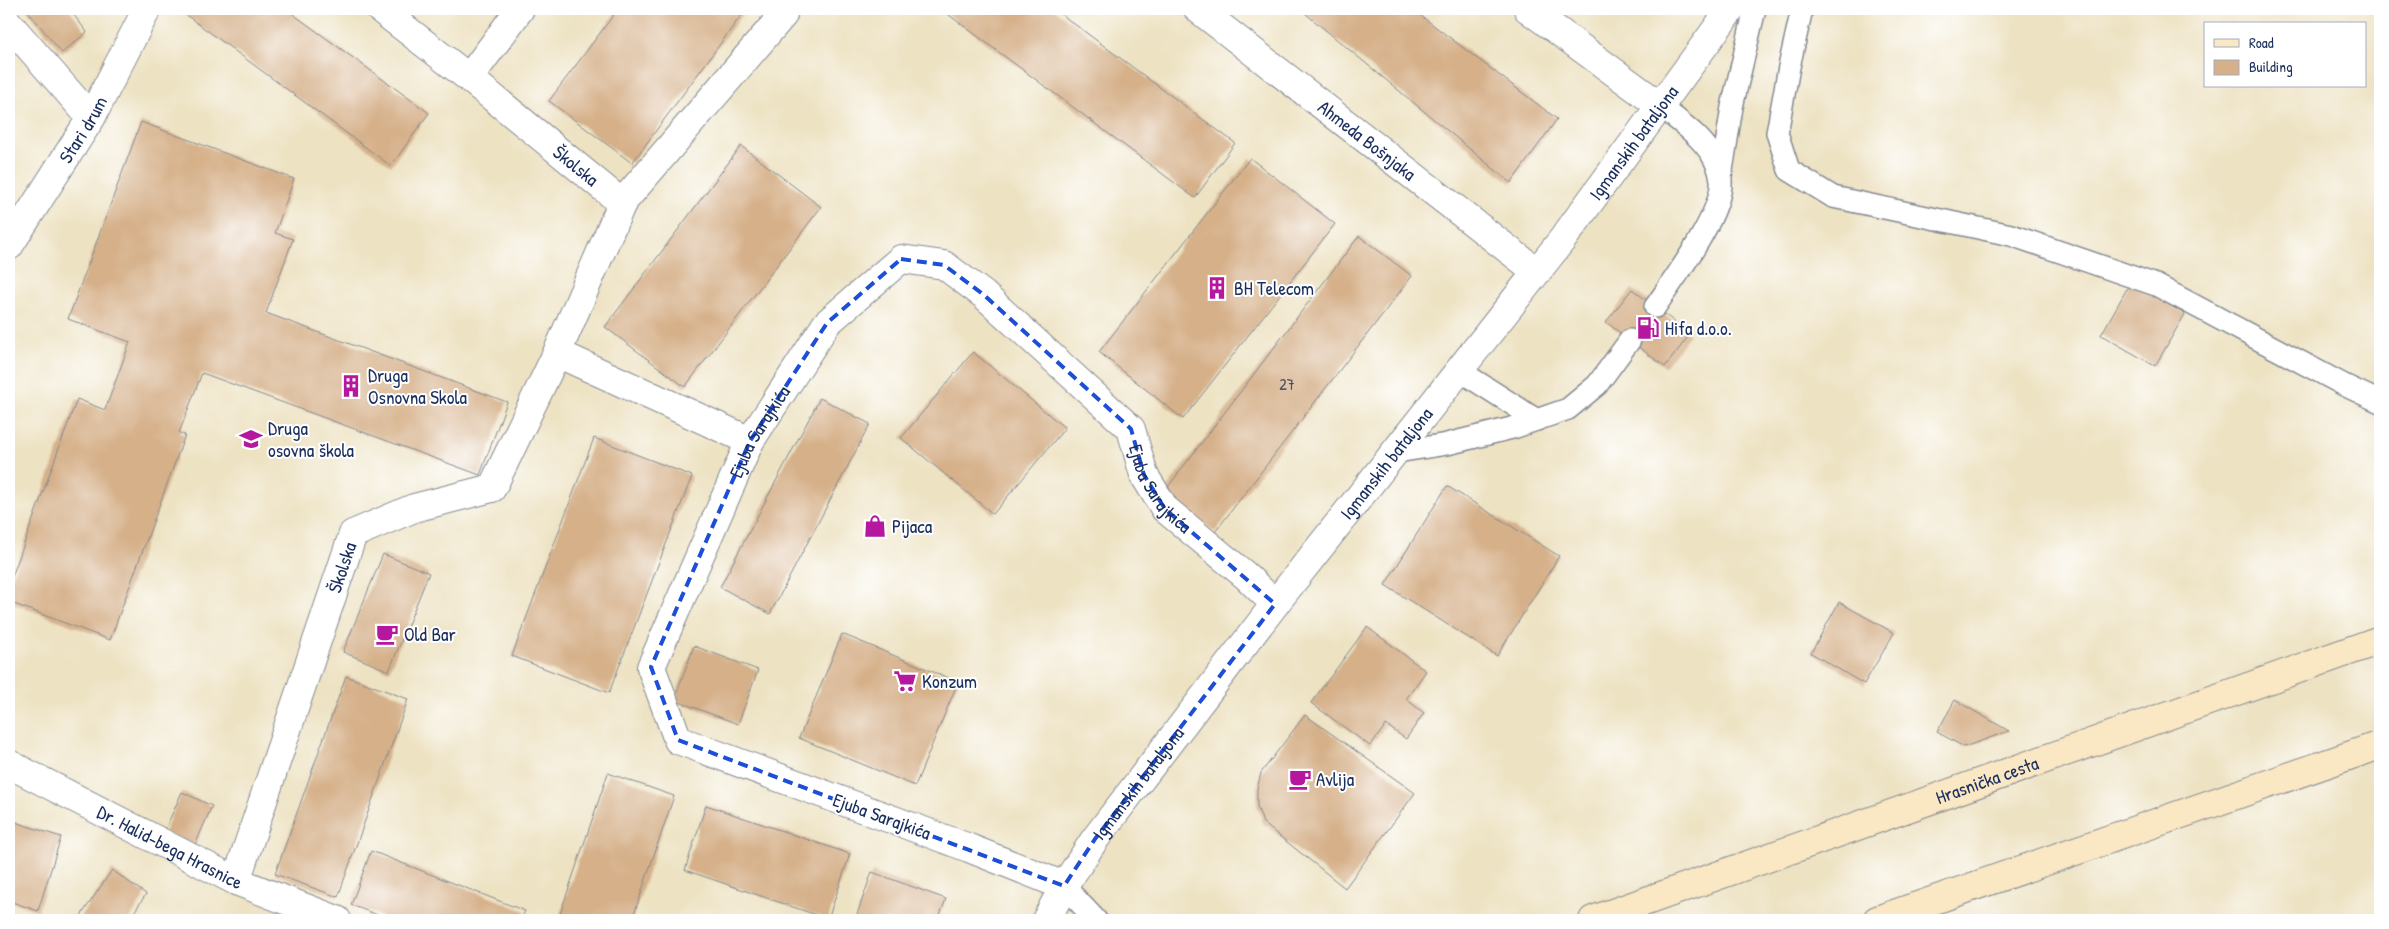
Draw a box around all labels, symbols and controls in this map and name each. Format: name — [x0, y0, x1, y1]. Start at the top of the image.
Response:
legend — [2204, 22, 2366, 88]
text: Road — [2249, 32, 2274, 53]
text: Building — [2249, 56, 2293, 77]
street label: Igmanskih bataljona — [1583, 79, 1684, 205]
street label: Stari drum — [53, 92, 113, 168]
street label: Ahmeda Bošnjaka — [1313, 94, 1422, 187]
street label: Školska — [548, 139, 605, 192]
building icon: BH Telecom — [1204, 275, 1230, 301]
place label: BH Telecom — [1234, 275, 1314, 301]
fuel station icon: Hifa d.o.o. — [1635, 315, 1661, 341]
place label: Hifa d.o.o. — [1665, 315, 1732, 341]
place label: Druga Osnovna Skola — [368, 362, 467, 410]
building icon: Druga Osnovna Skola — [338, 373, 364, 399]
house number: 27 — [1279, 373, 1295, 395]
street label: Ejuba Sarajkića — [723, 380, 796, 482]
street label: Igmanskih bataljona — [1334, 401, 1439, 525]
place label: Druga osovna škola — [268, 415, 355, 463]
school or university icon: Druga osovna škola — [238, 426, 264, 452]
street label: Ejuba Sarajkića — [1123, 441, 1198, 539]
shop icon: Pijaca — [862, 513, 888, 539]
place label: Pijaca — [892, 513, 933, 539]
street label: Školska — [321, 538, 363, 596]
cafe icon: Old Bar — [374, 621, 400, 647]
place label: Old Bar — [404, 621, 456, 647]
supermarket icon: Konzum — [892, 668, 918, 694]
place label: Konzum — [922, 668, 977, 694]
street label: Igmanskih bataljona — [1086, 721, 1190, 845]
street label: Hrasnička cesta — [1932, 749, 2042, 810]
cafe icon: Avlija — [1287, 766, 1313, 792]
place label: Avlija — [1316, 766, 1355, 792]
street label: Ejuba Sarajkića — [829, 786, 935, 846]
street label: Dr. Halid-bega Hrasnice — [93, 799, 246, 895]

